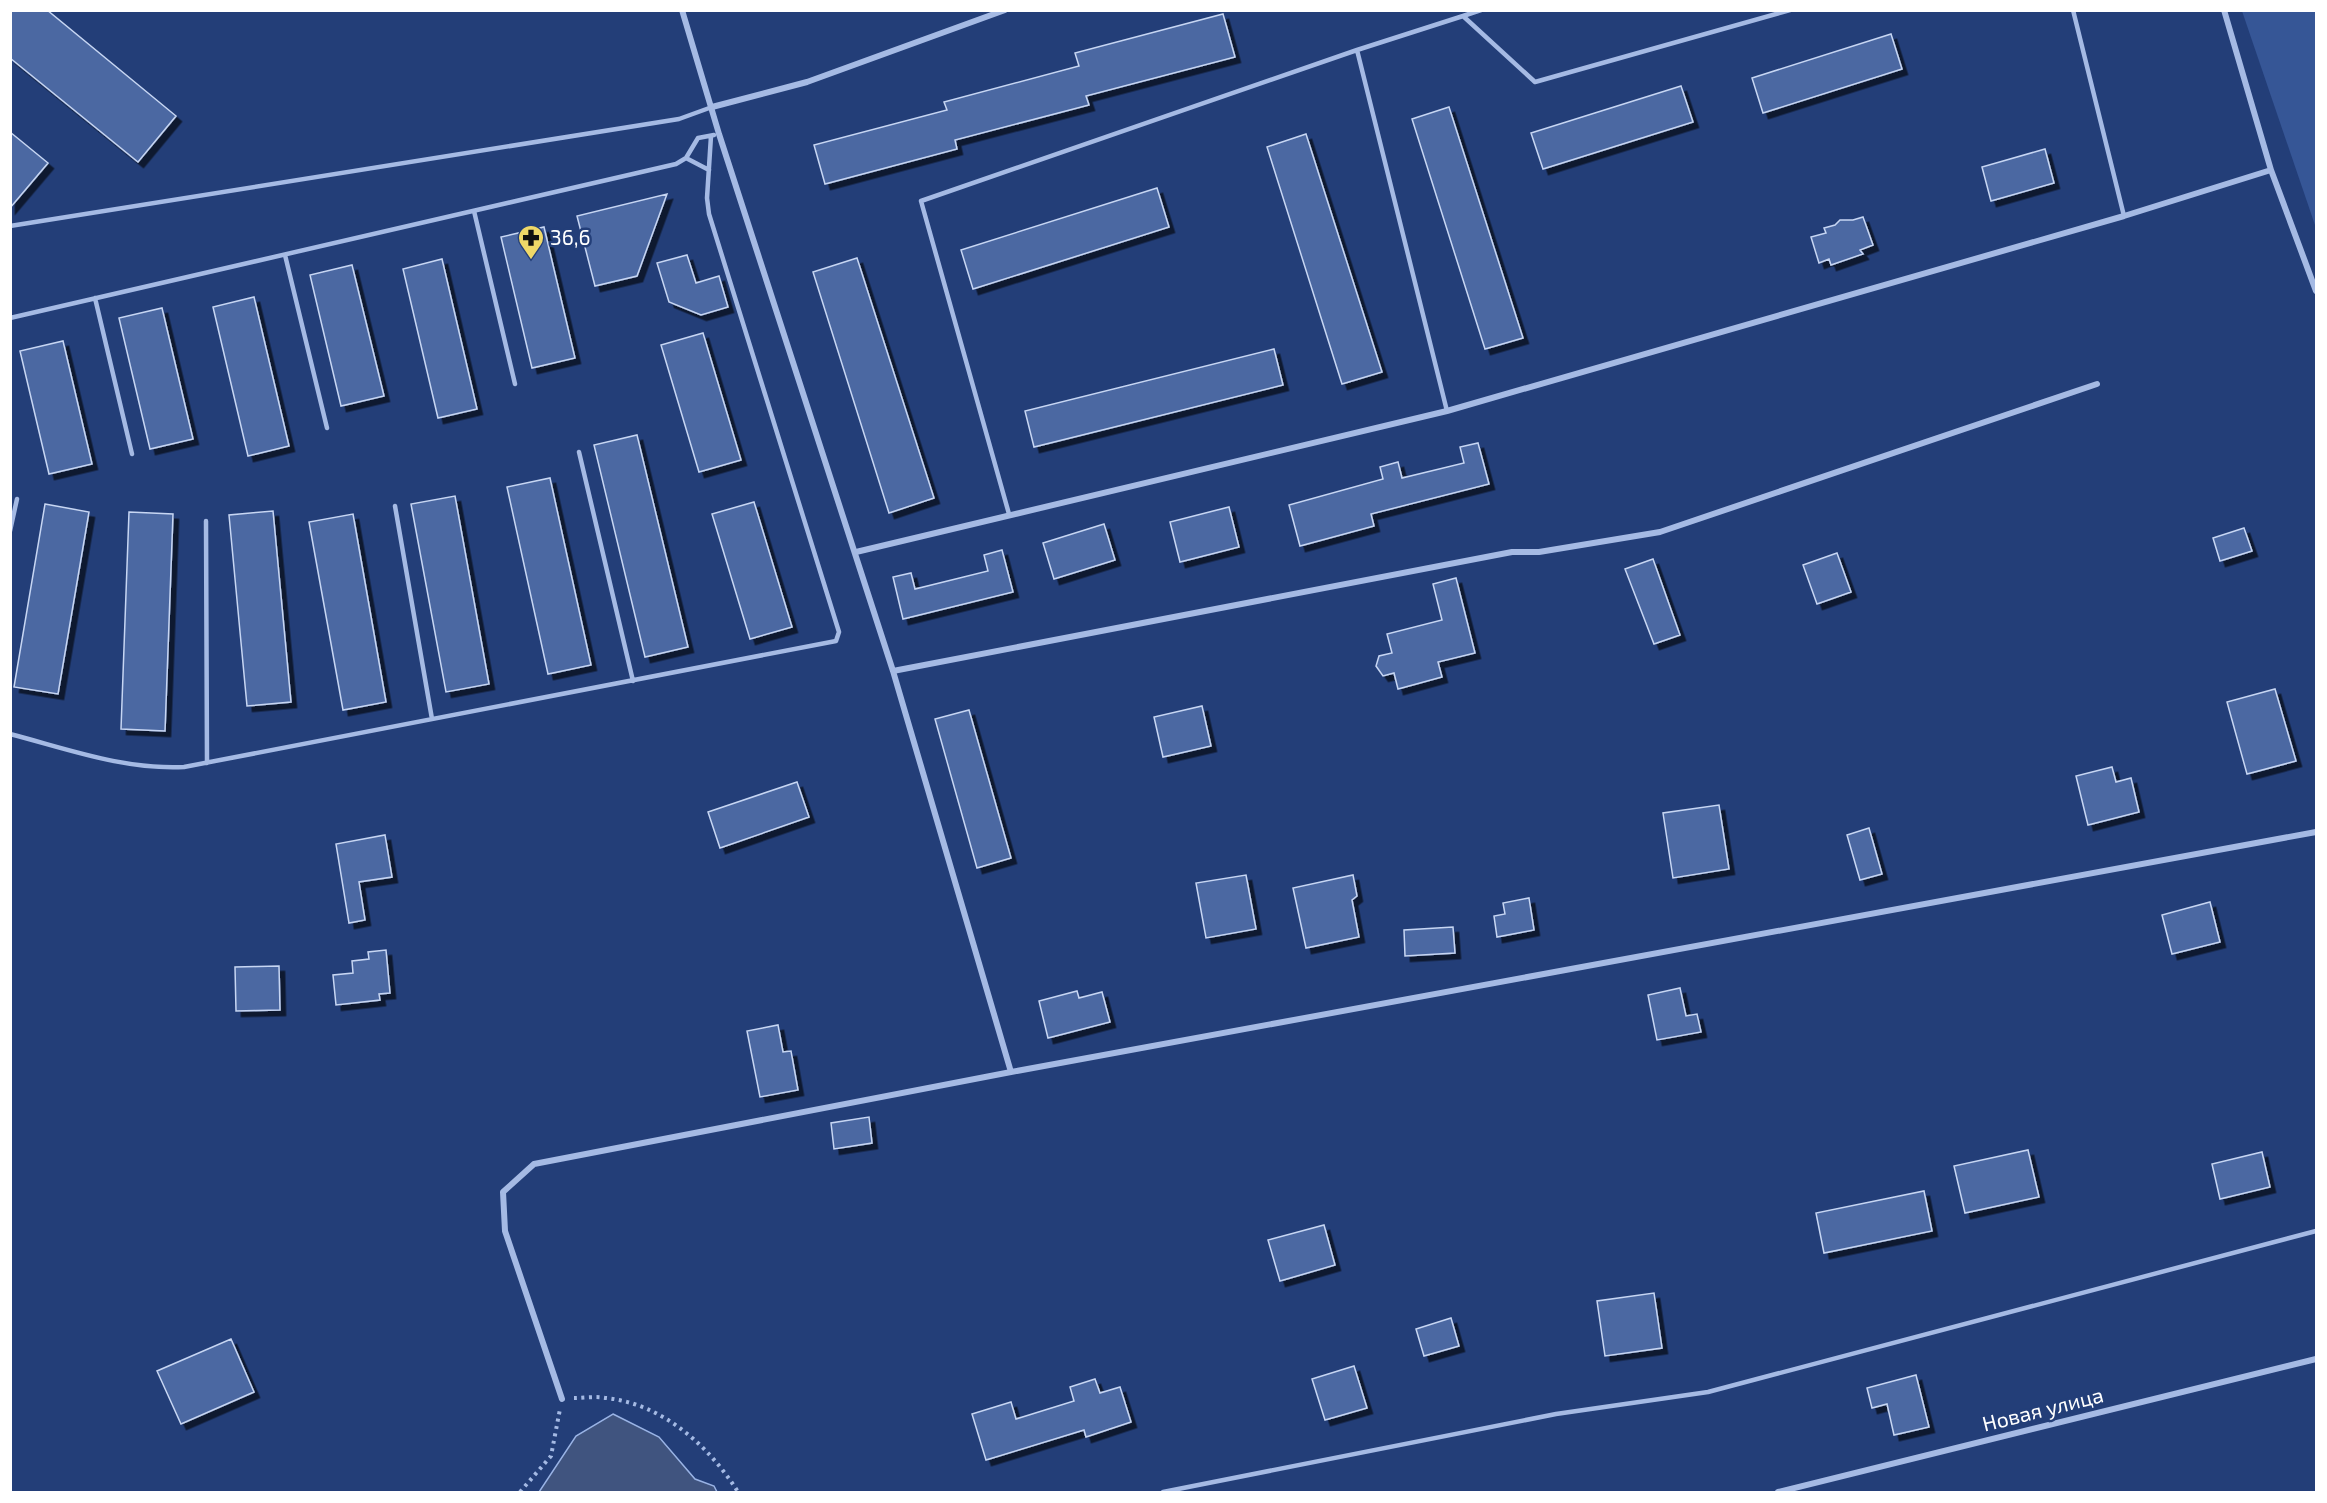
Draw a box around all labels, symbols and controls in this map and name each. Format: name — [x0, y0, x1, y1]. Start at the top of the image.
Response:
pharmacy icon: 36,6 — [516, 223, 546, 261]
place label: 36,6 — [550, 224, 591, 249]
street label: Новая улица — [1979, 1381, 2106, 1437]

